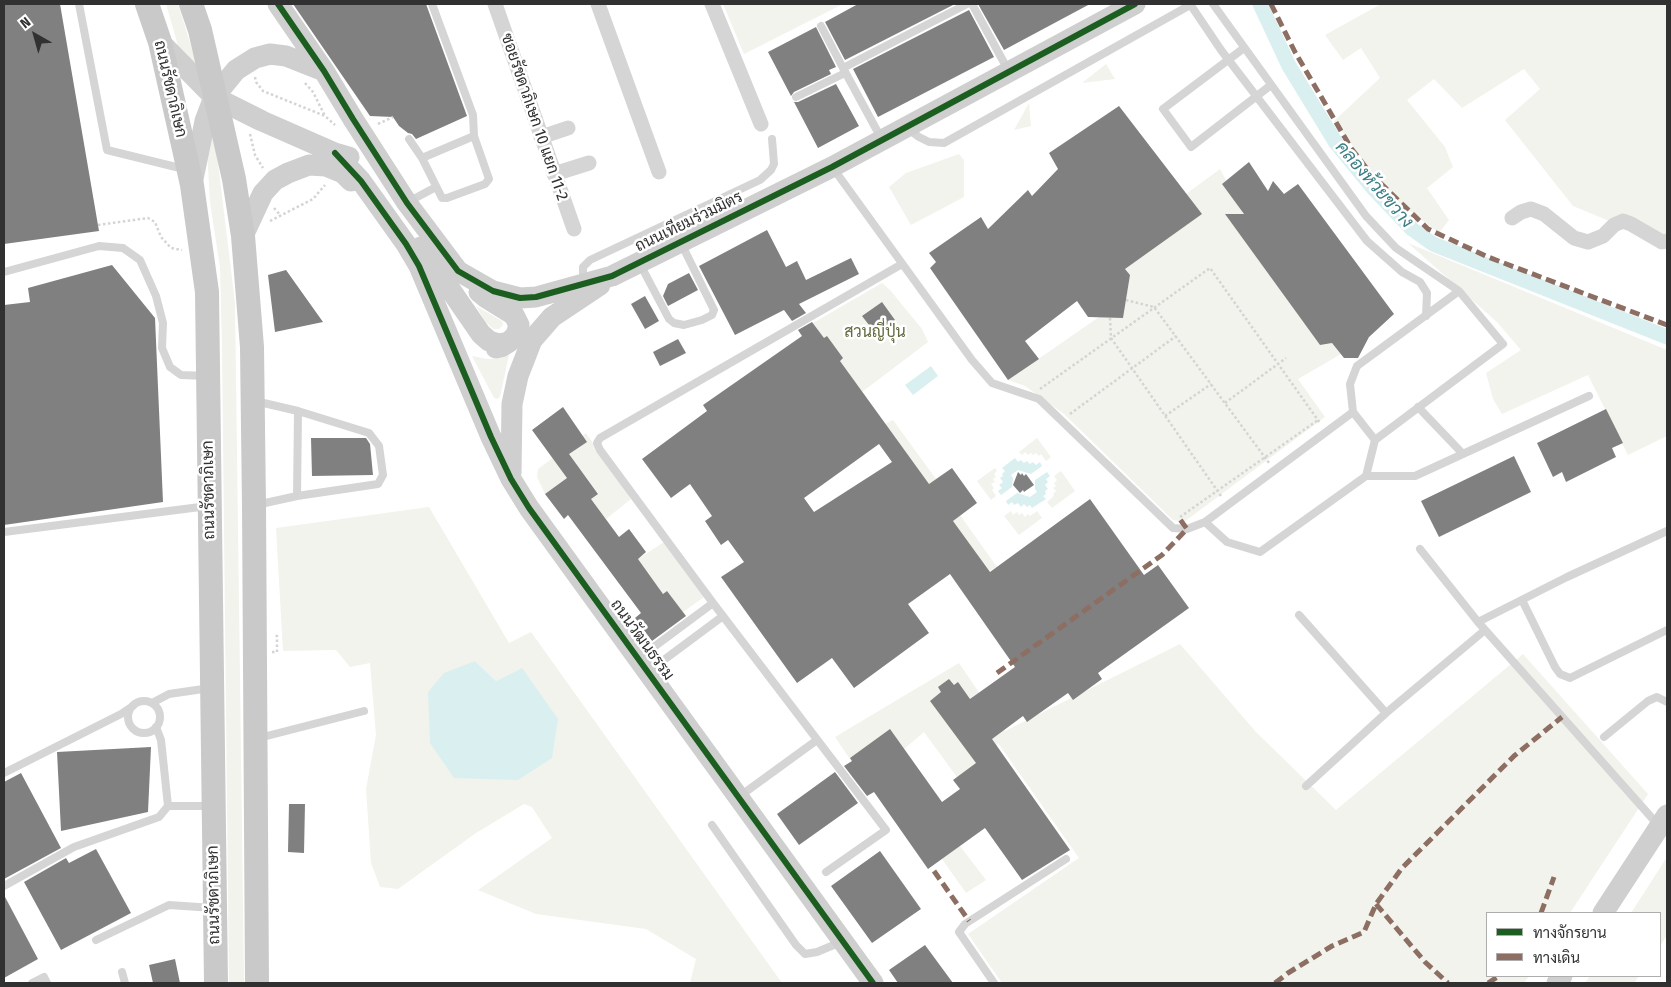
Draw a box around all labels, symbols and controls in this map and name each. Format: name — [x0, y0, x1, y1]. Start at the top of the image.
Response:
north arrow — [10, 10, 60, 60]
text: N — [17, 14, 34, 32]
street label: ซอยรัชดาภิเษก 10 แยก 11-2 — [496, 31, 572, 203]
street label: ถนนรัชดาภิเษก — [149, 39, 191, 139]
water label: คลองห้วยขวาง — [1330, 137, 1418, 233]
street label: ถนนเทียมร่วมมิตร — [632, 188, 746, 256]
park label: สวนญี่ปุ่น — [844, 323, 906, 343]
street label: ถนนรัชดาภิเษก — [199, 440, 219, 540]
street label: ถนนวัฒนธรรม — [606, 596, 678, 684]
street label: ถนนรัชดาภิเษก — [204, 845, 224, 945]
legend — [1486, 912, 1661, 977]
text: ทางจักรยาน — [1533, 924, 1607, 942]
text: ทางเดิน — [1533, 949, 1580, 967]

